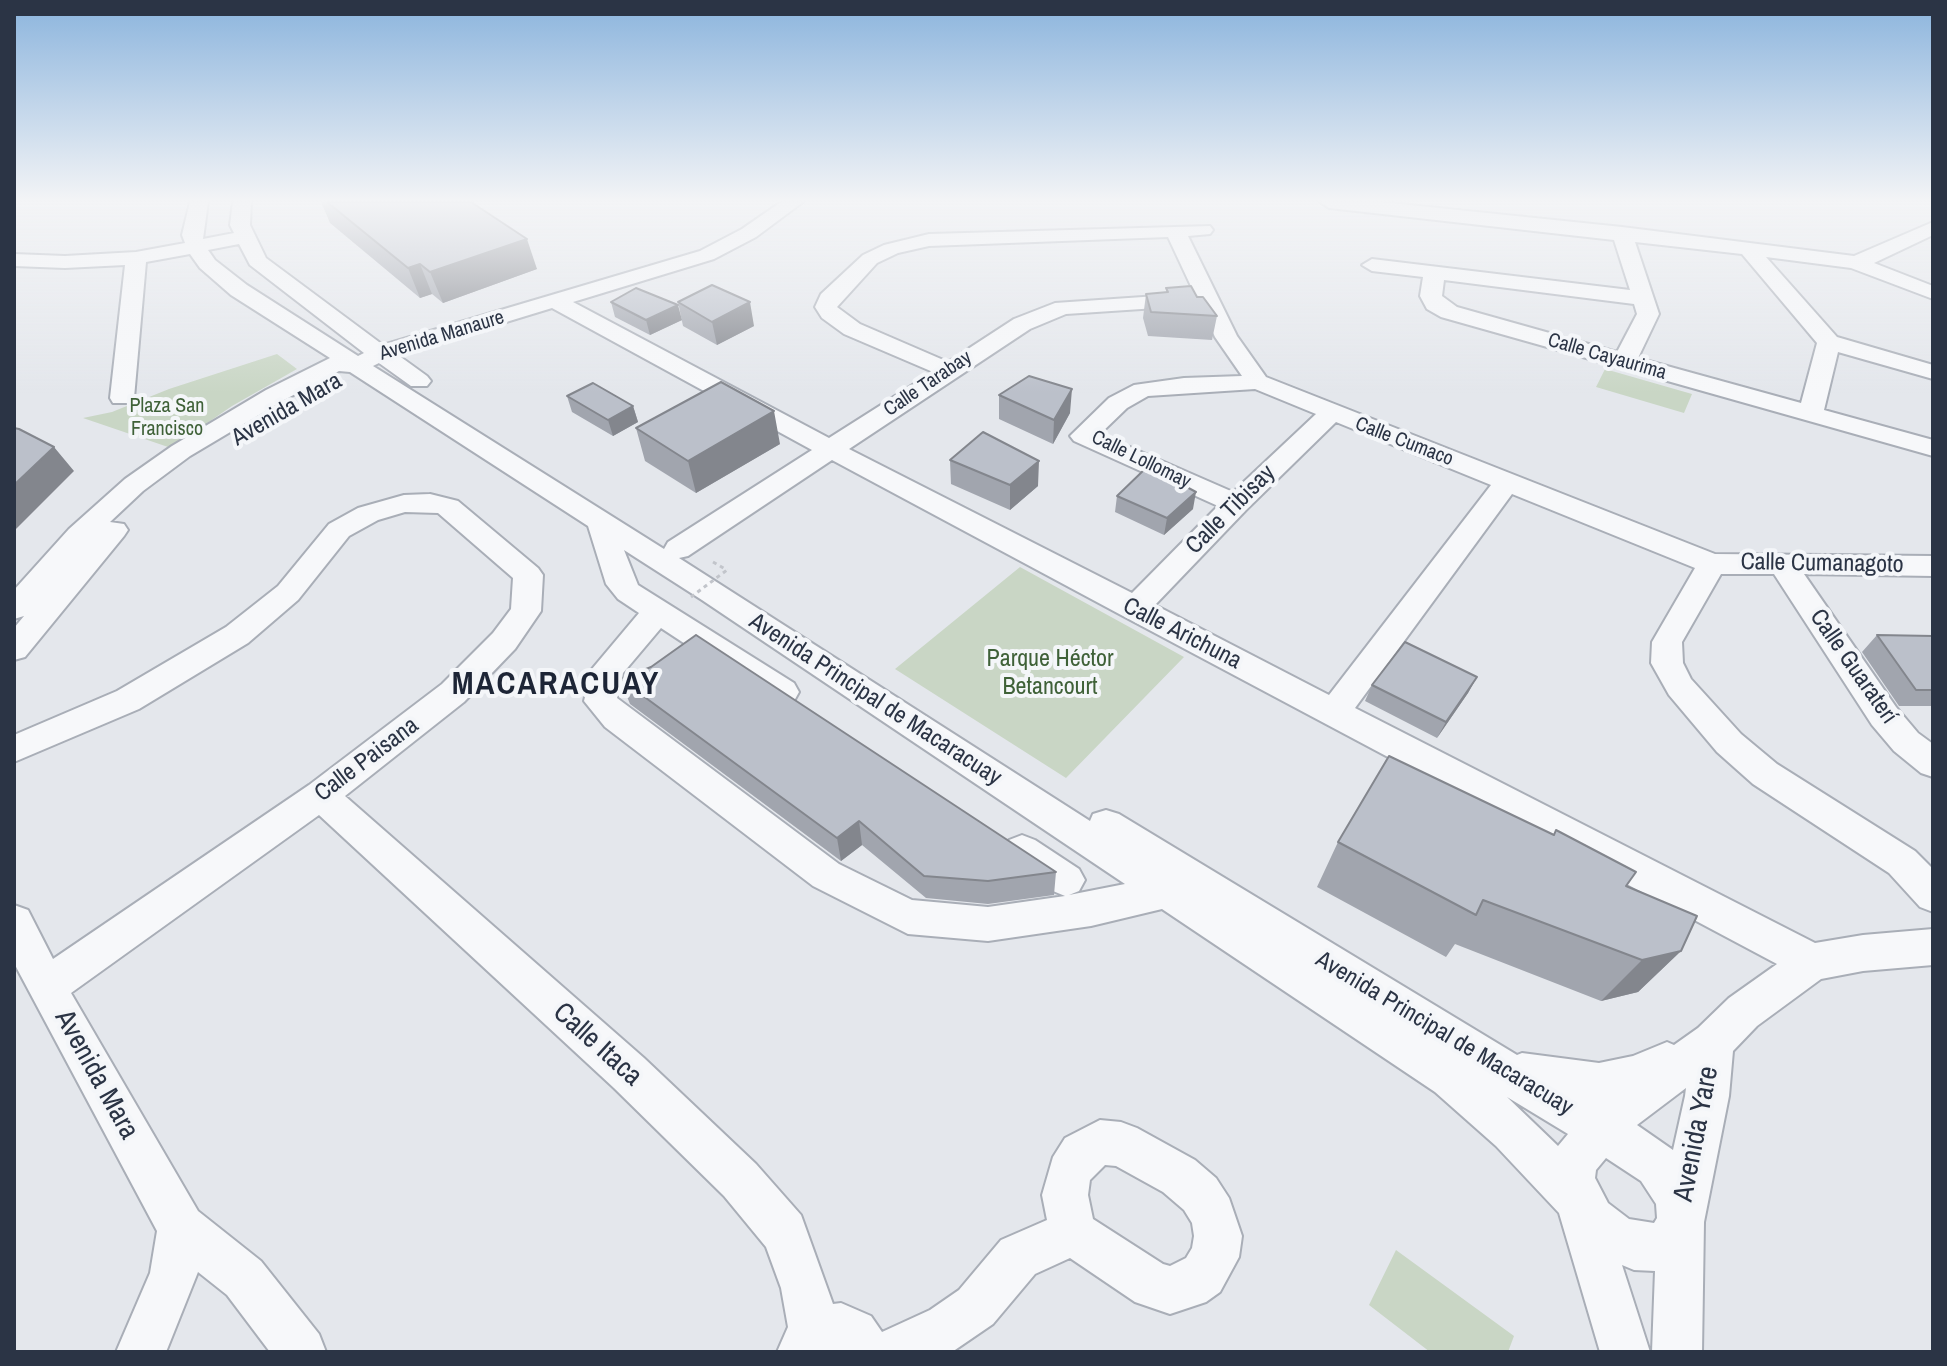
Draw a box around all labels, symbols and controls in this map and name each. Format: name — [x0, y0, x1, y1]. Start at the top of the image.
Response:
street label: Avenida Manaure — [377, 306, 507, 366]
street label: Calle Cayaurima — [1545, 329, 1669, 385]
street label: Calle Tarabay — [880, 346, 976, 422]
street label: Avenida Mara — [227, 367, 347, 453]
park label: Plaza San Francisco — [130, 395, 204, 442]
street label: Calle Cumaco — [1352, 412, 1456, 472]
street label: Calle Lollomay — [1087, 426, 1195, 494]
street label: Calle Tibisay — [1180, 459, 1282, 561]
street label: Calle Cumanagoto — [1740, 548, 1904, 580]
street label: Calle Arichuna — [1118, 592, 1246, 676]
street label: Calle Guaraterí — [1803, 604, 1903, 730]
street label: Avenida Principal de Macaracuay — [743, 608, 1007, 792]
park label: Parque Héctor Betancourt — [987, 646, 1113, 702]
district label: MACARACUAY — [452, 666, 660, 704]
street label: Calle Paisana — [309, 712, 425, 808]
street label: Avenida Principal de Macaracuay — [1310, 946, 1578, 1122]
street label: Calle Itaca — [545, 996, 649, 1094]
street label: Avenida Mara — [47, 1005, 145, 1145]
street label: Avenida Yare — [1667, 1064, 1727, 1204]

